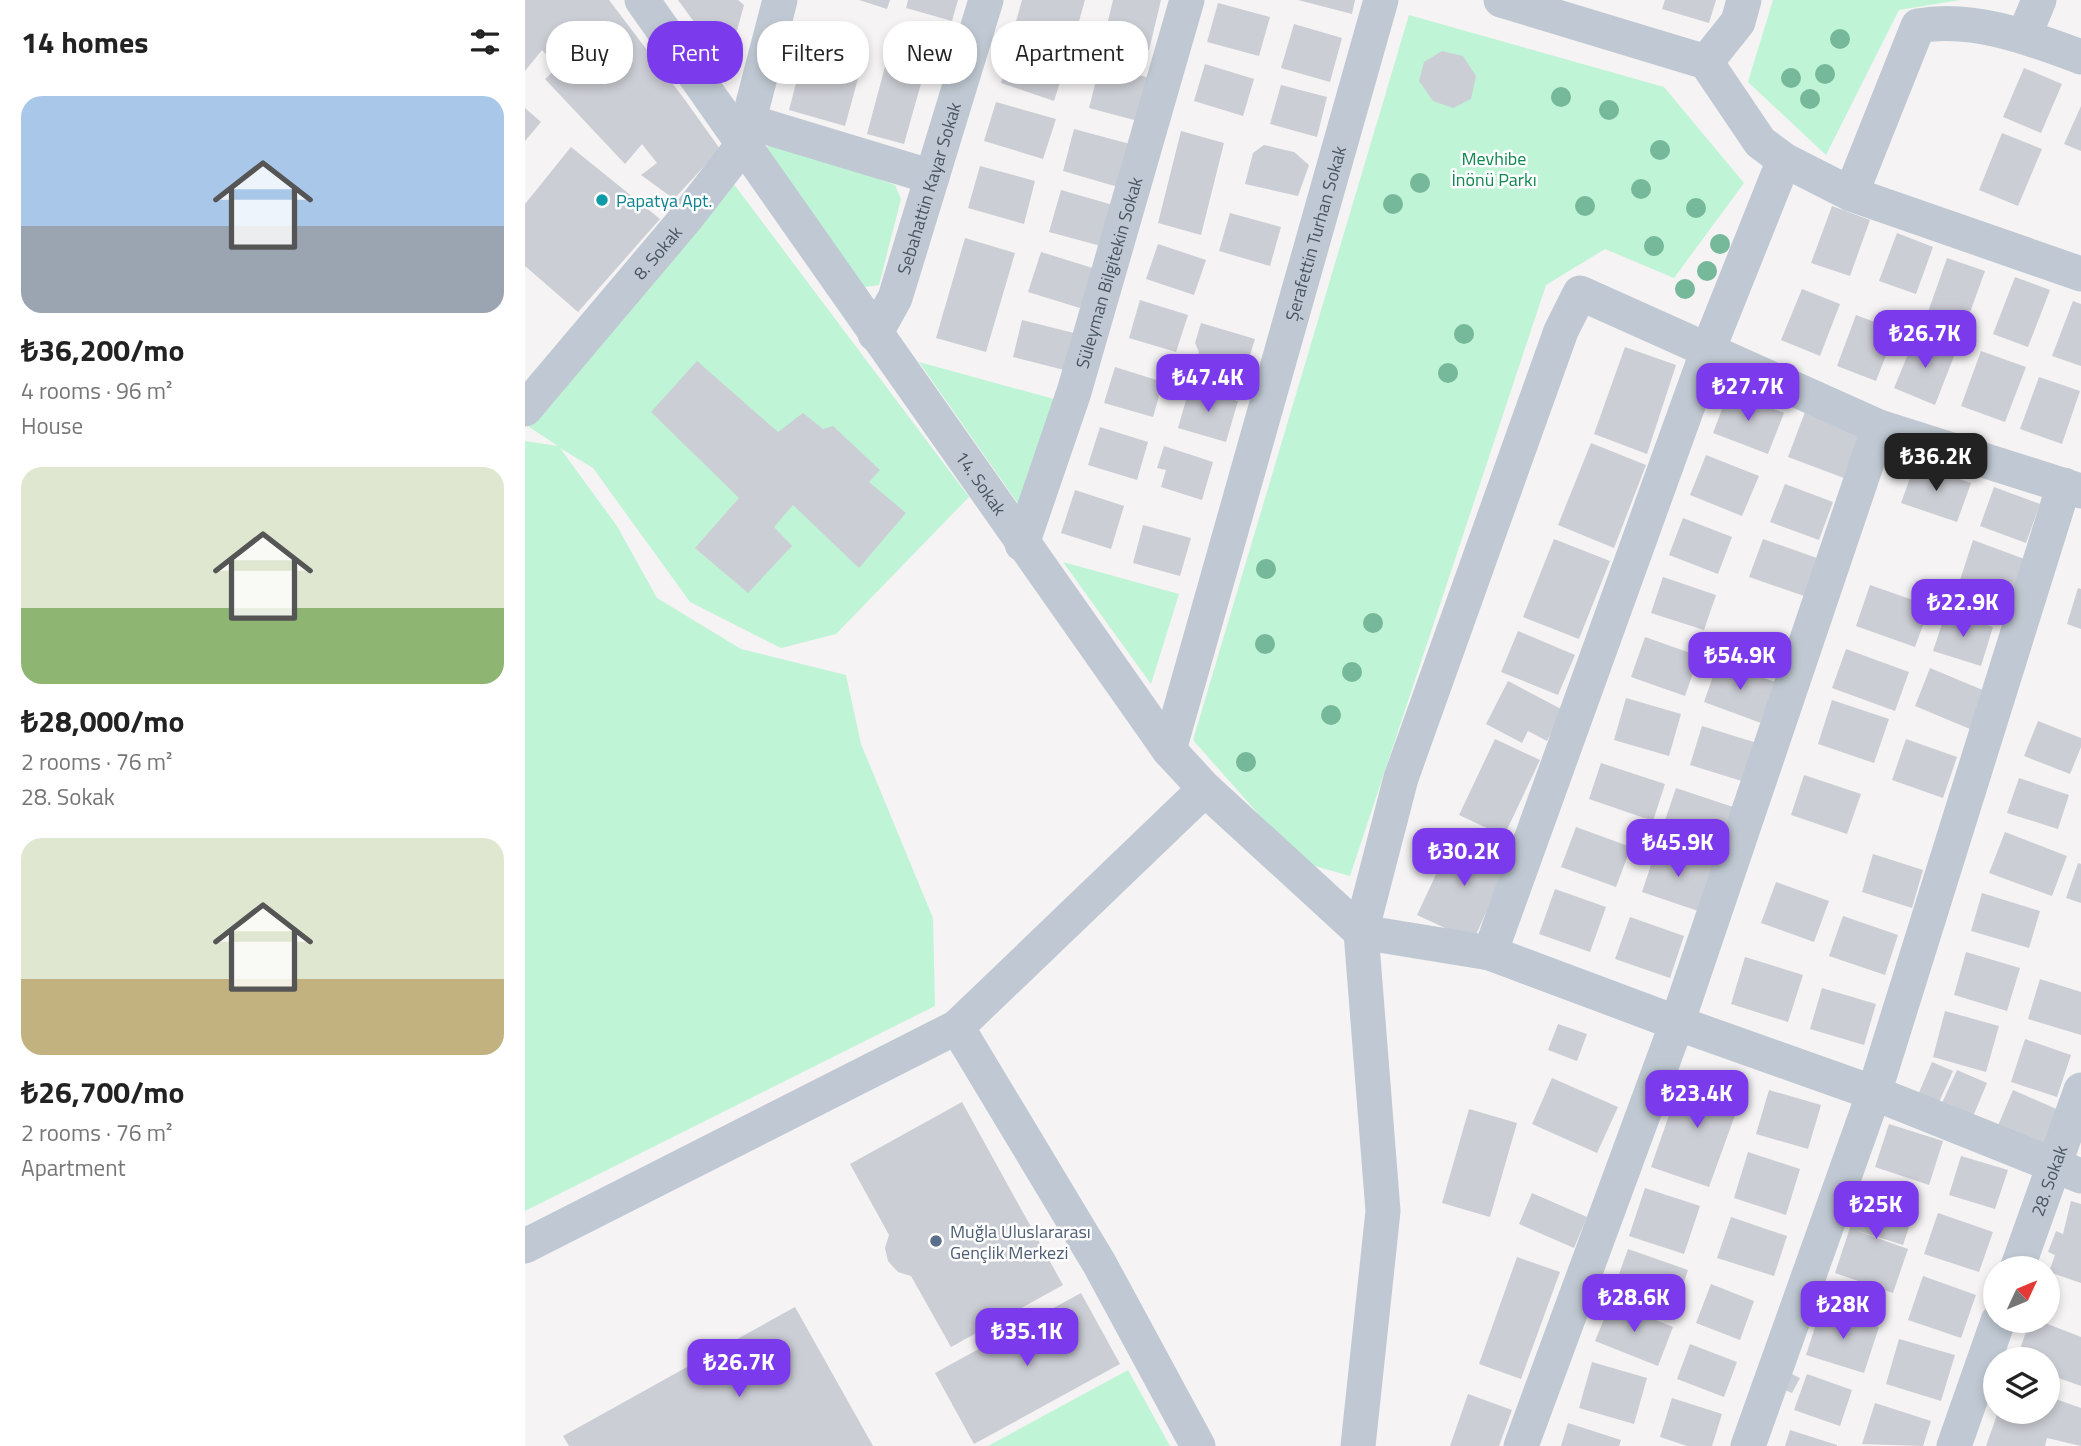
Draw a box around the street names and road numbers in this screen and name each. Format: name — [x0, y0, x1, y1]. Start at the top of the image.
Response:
street label: Sebahattin Kayar Sokak — [890, 98, 968, 278]
street label: Şerafettin Turhan Sokak — [1277, 142, 1353, 324]
street label: Süleyman Bilgitekin Sokak — [1068, 173, 1149, 372]
street label: 8. Sokak — [626, 219, 688, 285]
street label: 14. Sokak — [949, 445, 1014, 521]
street label: 28. Sokak — [2024, 1141, 2074, 1220]

